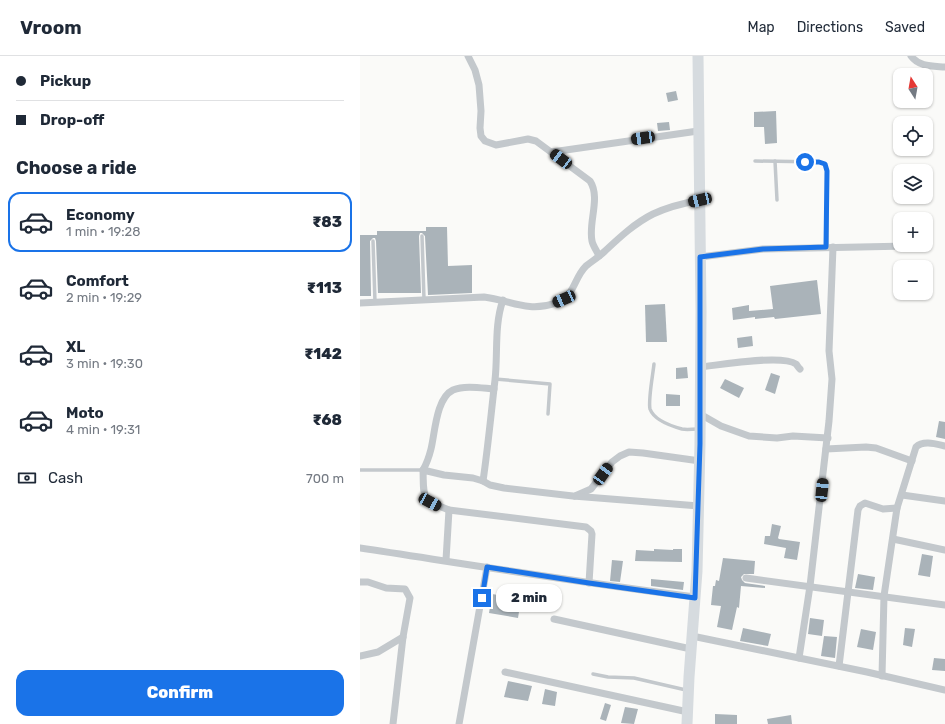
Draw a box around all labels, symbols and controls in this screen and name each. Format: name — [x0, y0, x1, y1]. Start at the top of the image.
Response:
text: Vroom — [20, 16, 82, 39]
text: Map — [748, 19, 775, 36]
text: Directions — [797, 19, 863, 36]
text: Saved — [885, 19, 925, 36]
north arrow — [893, 68, 933, 108]
map controls — [893, 68, 933, 300]
text: Pickup — [40, 72, 91, 90]
text: Drop-off — [40, 111, 104, 129]
button: locate — [893, 116, 933, 156]
car — [630, 130, 656, 146]
car — [548, 147, 574, 171]
route start — [796, 153, 814, 171]
text: Choose a ride — [16, 157, 137, 179]
button: layers — [893, 164, 933, 204]
car — [687, 191, 713, 209]
icon: car — [18, 204, 54, 240]
text: Economy — [66, 206, 135, 224]
button: + — [893, 212, 933, 252]
text: ₹83 — [312, 213, 342, 231]
text: 1 min · 19:28 — [66, 224, 141, 239]
button: − — [893, 260, 933, 300]
icon: car — [18, 270, 54, 306]
text: Comfort — [66, 272, 129, 290]
text: ₹113 — [307, 279, 342, 297]
car — [551, 289, 577, 309]
text: 2 min · 19:29 — [66, 290, 142, 305]
icon: car — [18, 336, 54, 372]
text: XL — [66, 338, 85, 356]
text: ₹142 — [304, 345, 342, 363]
text: 3 min · 19:30 — [66, 356, 143, 371]
icon: car — [18, 402, 54, 438]
text: Moto — [66, 404, 104, 422]
text: ₹68 — [312, 411, 342, 429]
text: 4 min · 19:31 — [66, 422, 140, 437]
car — [591, 461, 615, 487]
icon: cash — [16, 467, 38, 489]
text: Cash — [48, 469, 83, 487]
text: 700 m — [306, 471, 344, 486]
car — [815, 477, 829, 503]
car — [417, 491, 443, 513]
callout: 2 min — [496, 584, 562, 612]
route end — [473, 589, 491, 607]
text: 2 min — [511, 590, 547, 605]
button: Confirm — [16, 670, 344, 716]

